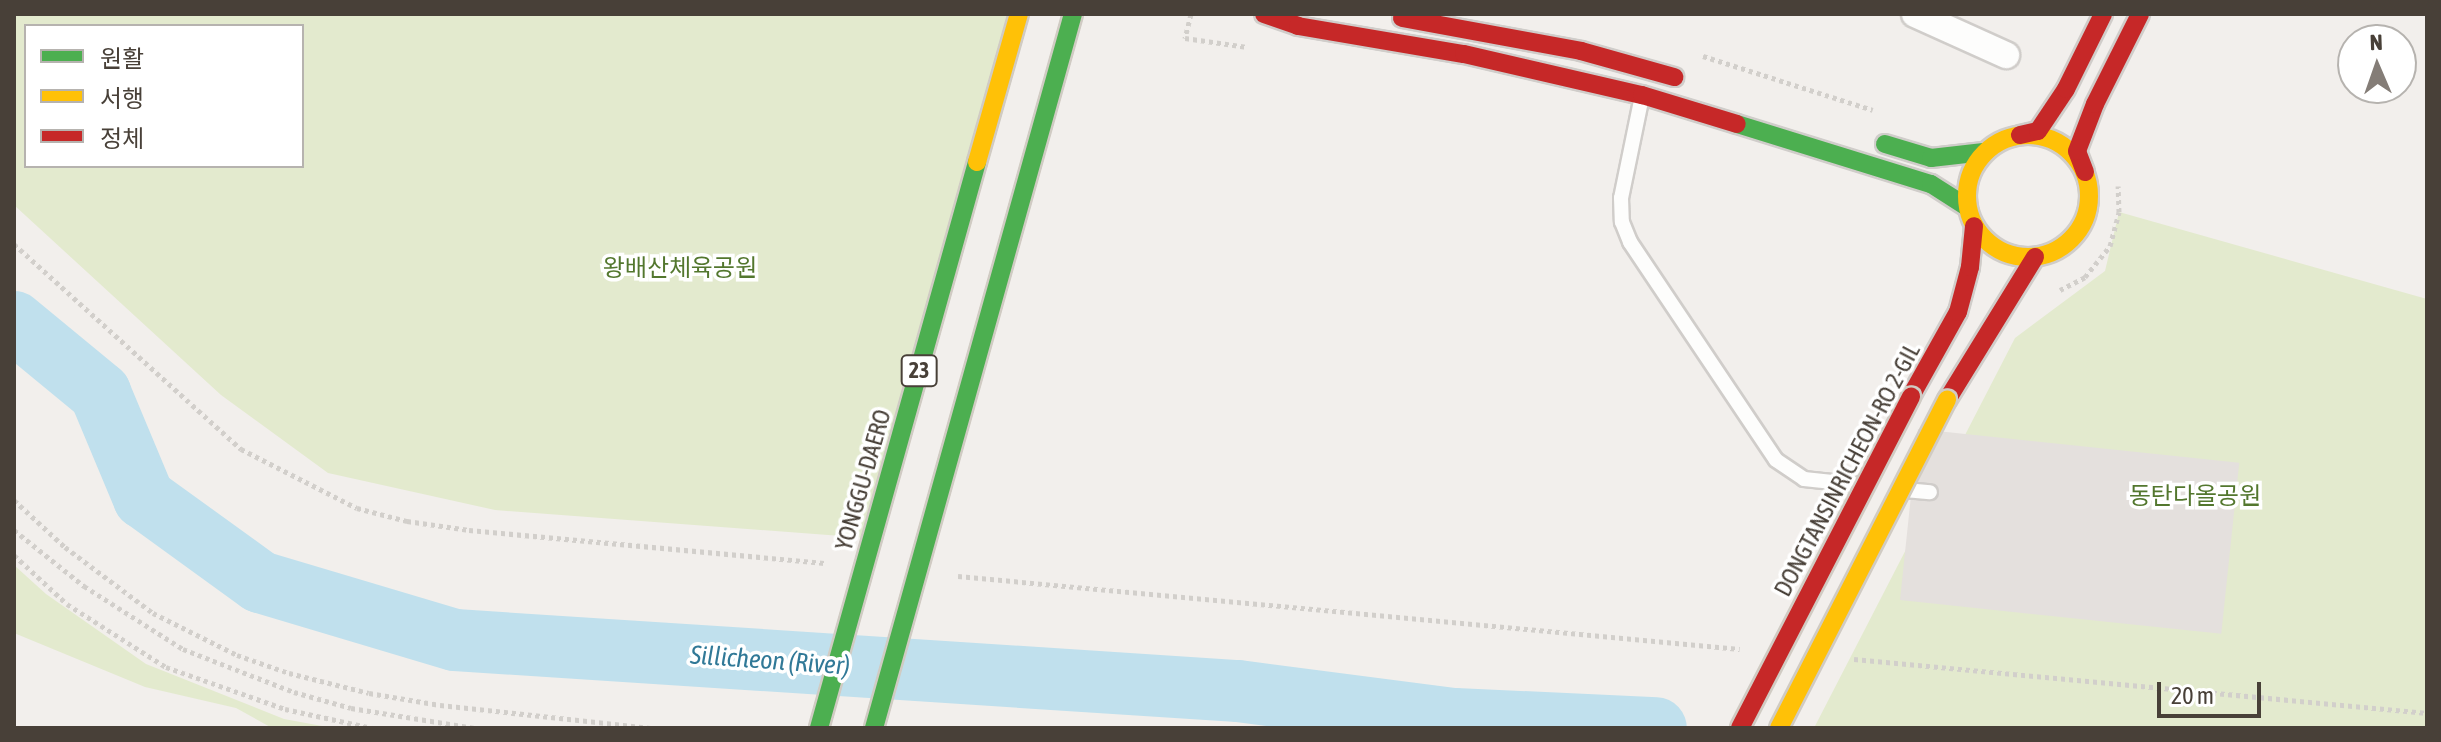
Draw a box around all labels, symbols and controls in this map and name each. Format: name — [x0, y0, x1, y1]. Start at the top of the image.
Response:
legend — [24, 24, 304, 168]
north arrow — [2337, 24, 2417, 104]
text: N — [2369, 29, 2383, 55]
text: 원활 — [100, 45, 144, 72]
text: 서행 — [100, 85, 144, 112]
text: 정체 — [100, 125, 144, 152]
park label: 왕배산체육공원 — [603, 254, 757, 282]
street label: DONGTANSINRICHEON-RO 2-GIL — [1768, 339, 1926, 601]
road number: 23 — [899, 353, 939, 389]
street label: YONGGU-DAERO — [829, 406, 897, 554]
park label: 동탄다올공원 — [2129, 482, 2261, 510]
water label: Sillicheon (River) — [689, 640, 851, 682]
scale bar — [2161, 666, 2265, 716]
text: 20 m — [2171, 682, 2214, 709]

